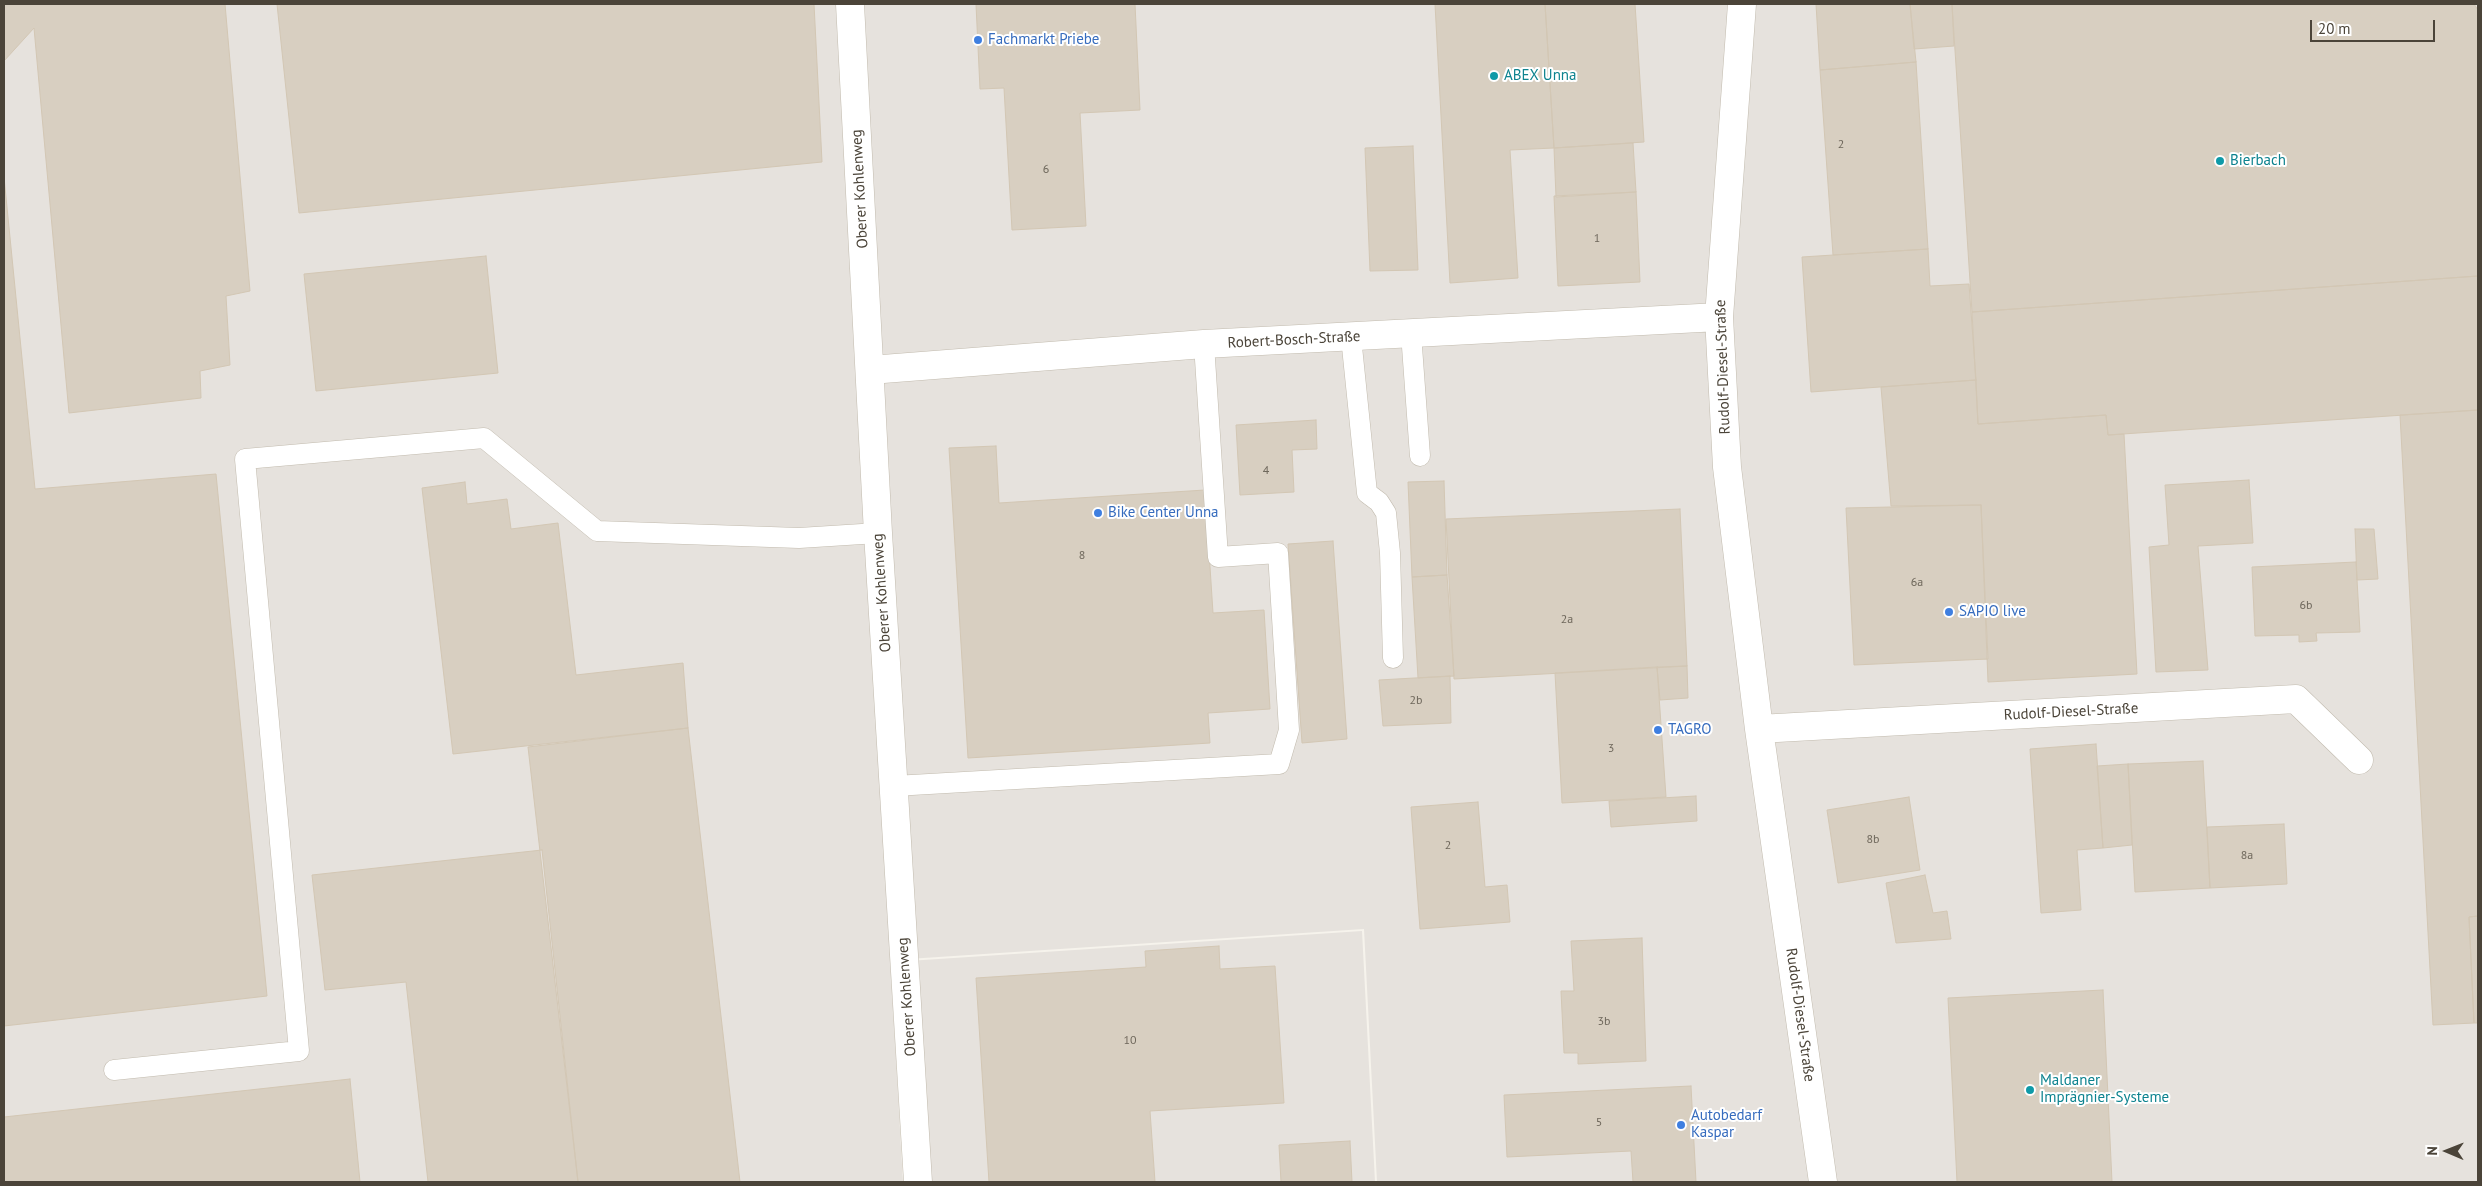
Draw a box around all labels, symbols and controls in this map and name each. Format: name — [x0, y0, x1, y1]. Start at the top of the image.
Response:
scale bar — [2312, 10, 2437, 42]
text: 20 m — [2318, 19, 2351, 38]
place label: Fachmarkt Priebe — [988, 31, 1099, 49]
marker: Fachmarkt Priebe — [972, 34, 984, 46]
place label: ABEX Unna — [1504, 67, 1576, 85]
marker: ABEX Unna — [1488, 70, 1500, 82]
street label: Oberer Kohlenweg — [848, 129, 872, 249]
house number: 2 — [1838, 138, 1844, 152]
place label: Bierbach — [2230, 152, 2286, 170]
marker: Bierbach — [2214, 155, 2226, 167]
house number: 6 — [1043, 163, 1049, 177]
house number: 1 — [1594, 232, 1600, 246]
street label: Rudolf-Diesel-Straße — [1712, 299, 1734, 435]
street label: Robert-Bosch-Straße — [1227, 328, 1361, 352]
house number: 4 — [1263, 464, 1269, 478]
place label: Bike Center Unna — [1108, 504, 1219, 522]
marker: Bike Center Unna — [1092, 507, 1104, 519]
street label: Oberer Kohlenweg — [869, 533, 895, 653]
house number: 8 — [1079, 549, 1085, 563]
house number: 6a — [1911, 576, 1923, 590]
house number: 6b — [2299, 599, 2313, 613]
place label: SAPIO live — [1959, 603, 2026, 621]
marker: SAPIO live — [1943, 606, 1955, 618]
house number: 2a — [1561, 613, 1573, 627]
house number: 2b — [1409, 694, 1423, 708]
street label: Rudolf-Diesel-Straße — [2003, 699, 2139, 725]
place label: TAGRO — [1668, 721, 1711, 739]
marker: TAGRO — [1652, 724, 1664, 736]
house number: 3 — [1608, 742, 1614, 756]
house number: 8b — [1866, 833, 1880, 847]
house number: 2 — [1445, 839, 1451, 853]
house number: 8a — [2241, 849, 2253, 863]
street label: Oberer Kohlenweg — [894, 937, 920, 1057]
street label: Rudolf-Diesel-Straße — [1782, 947, 1818, 1083]
house number: 3b — [1597, 1015, 1611, 1029]
house number: 10 — [1123, 1034, 1137, 1048]
place label: Maldaner Imprägnier-Systeme — [2040, 1072, 2169, 1107]
marker: Maldaner Imprägnier-Systeme — [2024, 1084, 2036, 1096]
place label: Autobedarf Kaspar — [1691, 1107, 1762, 1142]
house number: 5 — [1596, 1116, 1602, 1130]
marker: Autobedarf Kaspar — [1675, 1119, 1687, 1131]
north arrow — [2422, 1126, 2472, 1176]
text: N — [2423, 1146, 2441, 1156]

